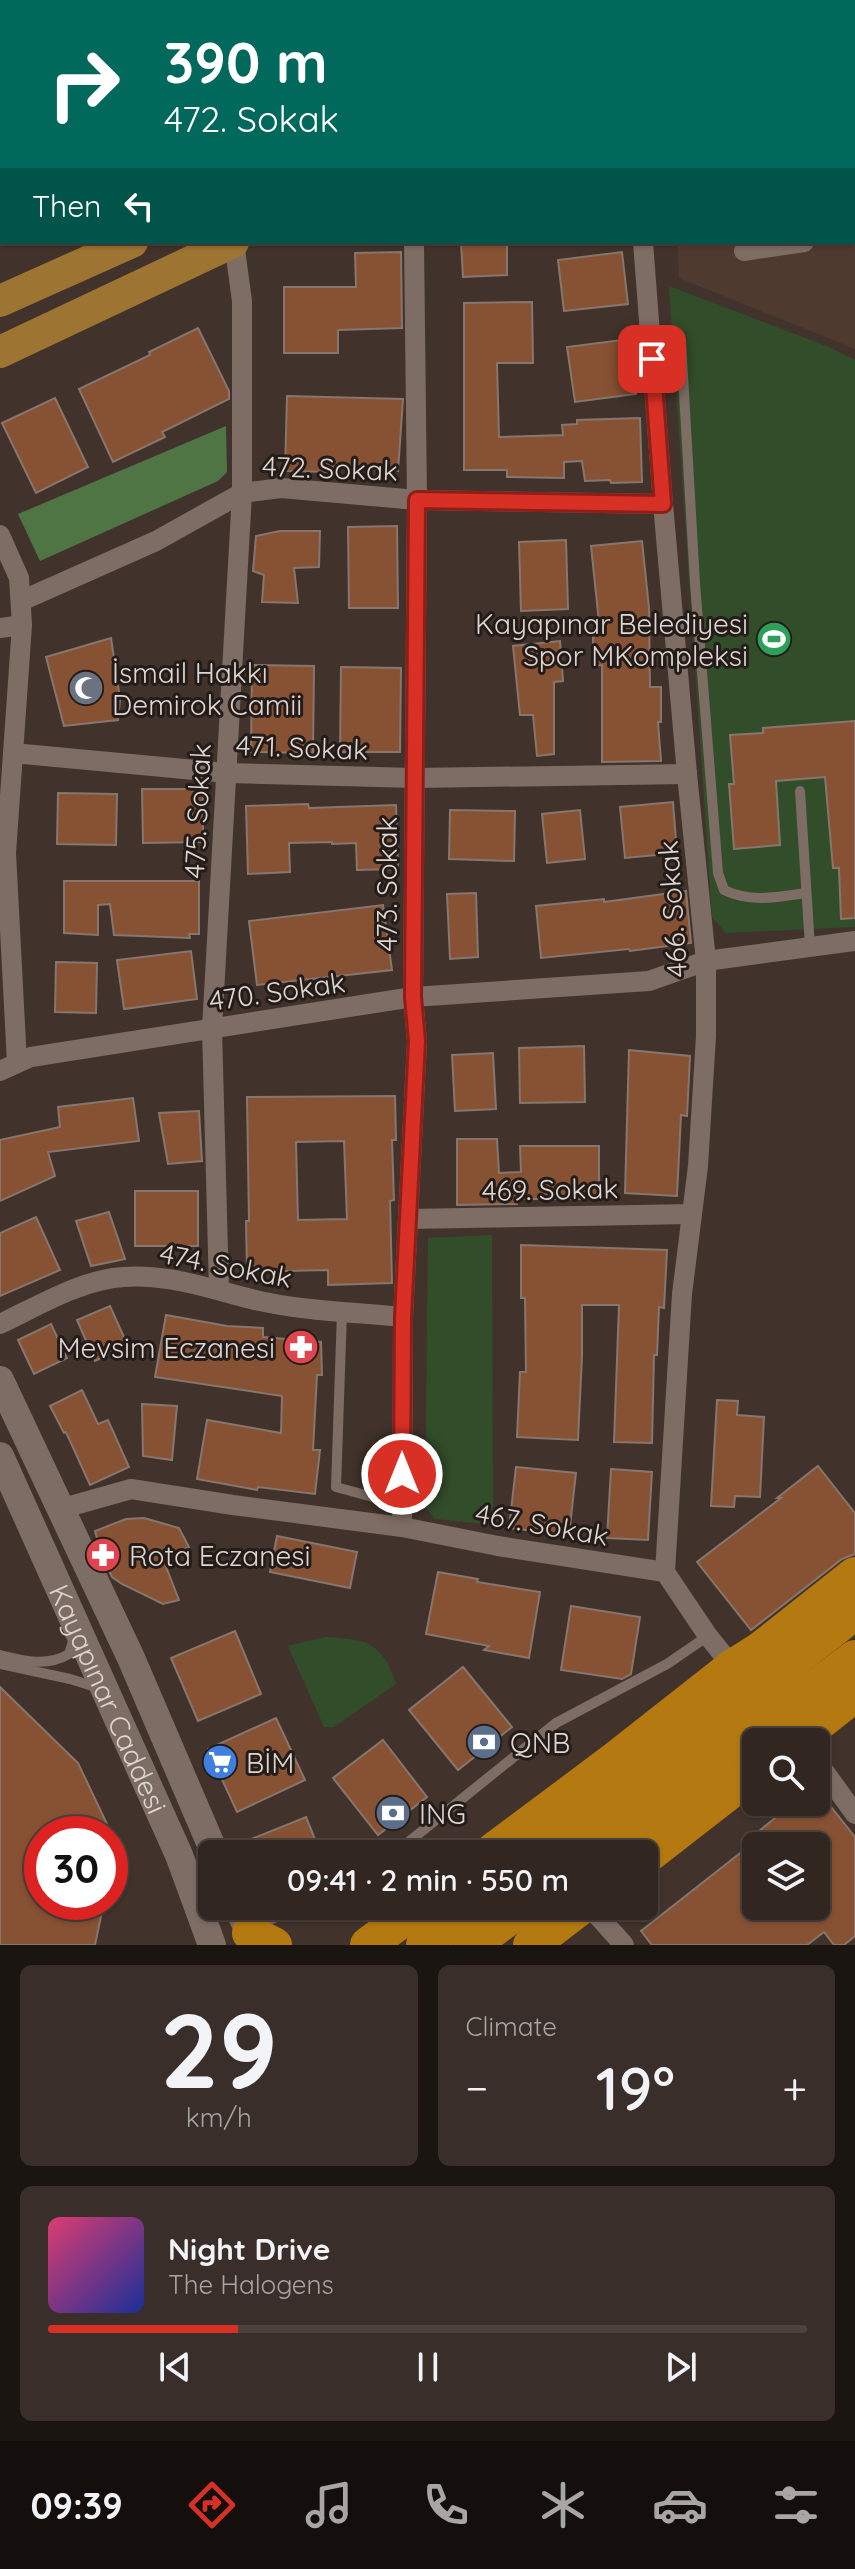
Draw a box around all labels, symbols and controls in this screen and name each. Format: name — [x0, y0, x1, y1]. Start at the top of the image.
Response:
text: 390 m — [164, 27, 328, 97]
icon: right — [32, 32, 136, 136]
text: 472. Sokak — [164, 96, 339, 141]
icon: left — [117, 184, 161, 228]
text: Then — [32, 187, 101, 225]
pin — [618, 325, 686, 393]
icon: arrive — [630, 337, 674, 381]
street label: 472. Sokak — [261, 448, 399, 488]
place label: Kayapınar Belediyesi Spor MKompleksi — [475, 606, 748, 673]
sports icon: Kayapınar Belediyesi Spor MKompleksi — [755, 620, 793, 658]
place label: İsmail Hakkı Demirok Camii — [112, 655, 302, 722]
mosque icon: İsmail Hakkı Demirok Camii — [67, 669, 105, 707]
street label: 471. Sokak — [235, 727, 369, 767]
street label: 475. Sokak — [176, 743, 218, 879]
street label: 473. Sokak — [369, 816, 404, 952]
street label: 466. Sokak — [650, 839, 694, 979]
street label: 470. Sokak — [207, 964, 347, 1018]
street label: 469. Sokak — [481, 1170, 619, 1208]
street label: 474. Sokak — [157, 1235, 295, 1295]
pharmacy icon: Mevsim Eczanesi — [282, 1328, 320, 1366]
place label: Mevsim Eczanesi — [57, 1330, 275, 1365]
position arrow — [360, 1432, 444, 1516]
street label: 467. Sokak — [473, 1495, 611, 1553]
pharmacy icon: Rota Eczanesi — [84, 1536, 122, 1574]
place label: Rota Eczanesi — [129, 1538, 310, 1573]
street label: Kayapınar Caddesi — [42, 1579, 175, 1819]
bank icon: QNB — [465, 1723, 503, 1761]
place label: QNB — [510, 1725, 570, 1760]
map controls — [742, 1728, 830, 1920]
button: search — [742, 1728, 830, 1816]
supermarket icon: BİM — [201, 1743, 239, 1781]
place label: BİM — [246, 1745, 294, 1780]
bank icon: ING — [374, 1794, 412, 1832]
place label: ING — [419, 1796, 466, 1831]
speed limit sign: 30 — [24, 1816, 128, 1920]
button: layers — [742, 1832, 830, 1920]
text: 09:41 · 2 min · 550 m — [287, 1861, 569, 1899]
text: 29 — [160, 1984, 278, 2114]
text: Climate — [466, 2010, 557, 2043]
text: 19° — [596, 2050, 675, 2125]
text: − — [466, 2060, 488, 2115]
text: + — [782, 2060, 807, 2115]
text: km/h — [186, 2101, 252, 2134]
text: Night Drive — [168, 2230, 330, 2268]
text: The Halogens — [168, 2268, 334, 2301]
icon: previous — [153, 2345, 197, 2389]
icon: pause — [406, 2345, 450, 2389]
icon: next — [659, 2345, 703, 2389]
icon: directions — [184, 2477, 240, 2533]
icon: music — [301, 2477, 357, 2533]
icon: phone — [418, 2477, 474, 2533]
icon: climate — [535, 2477, 591, 2533]
icon: car — [652, 2477, 708, 2533]
icon: filters — [768, 2477, 824, 2533]
text: 09:39 — [30, 2483, 123, 2528]

